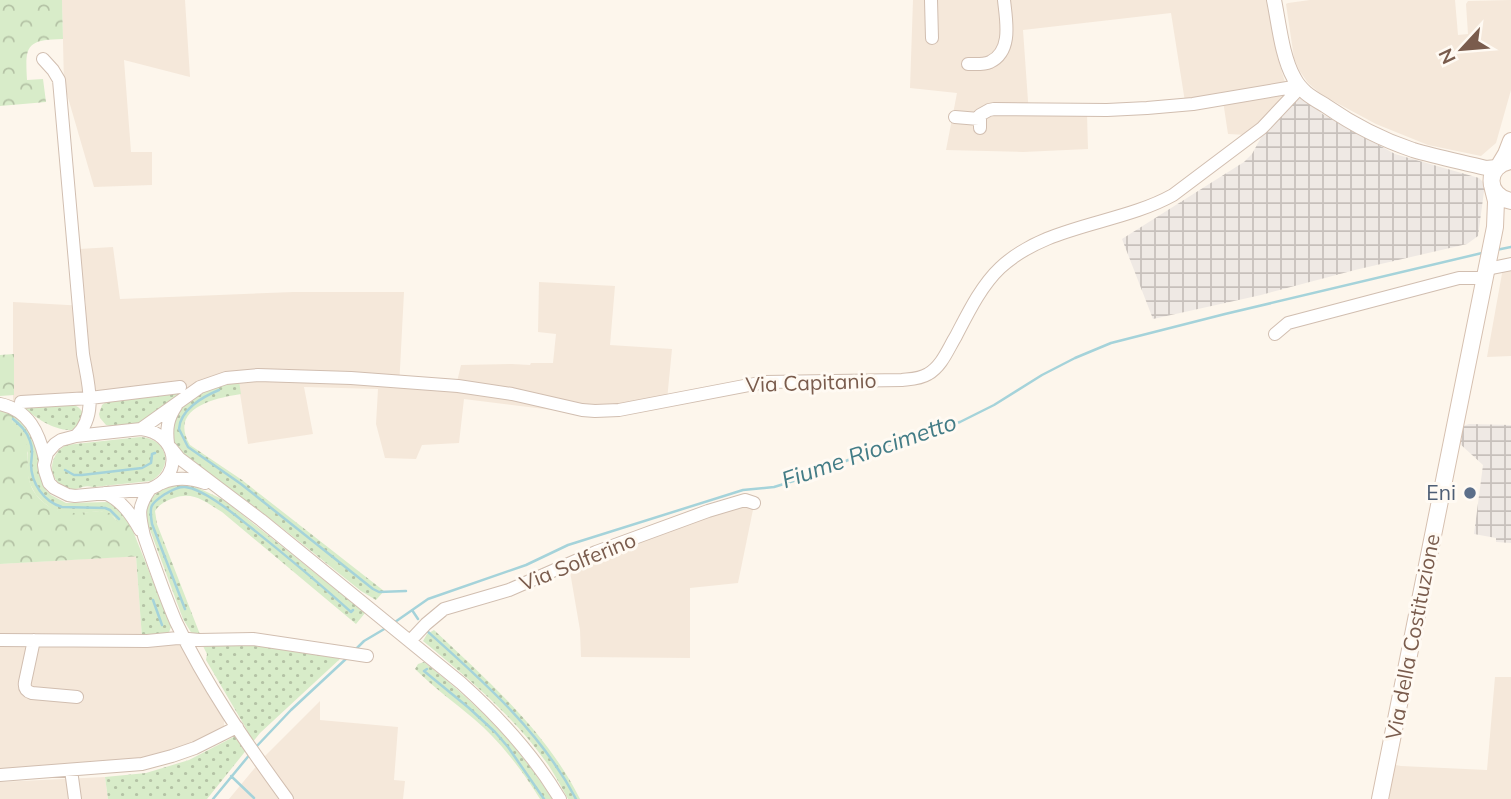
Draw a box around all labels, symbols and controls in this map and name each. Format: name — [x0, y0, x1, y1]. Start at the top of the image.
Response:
north arrow — [1427, 14, 1497, 84]
text: N — [1433, 45, 1461, 68]
street label: Via Capitanio — [745, 367, 877, 397]
water label: Fiume Riocimetto — [777, 407, 960, 494]
place label: Eni — [1426, 479, 1456, 505]
marker: Eni — [1462, 485, 1478, 501]
street label: Via Solferino — [516, 526, 640, 596]
street label: Via della Costituzione — [1379, 532, 1445, 742]

